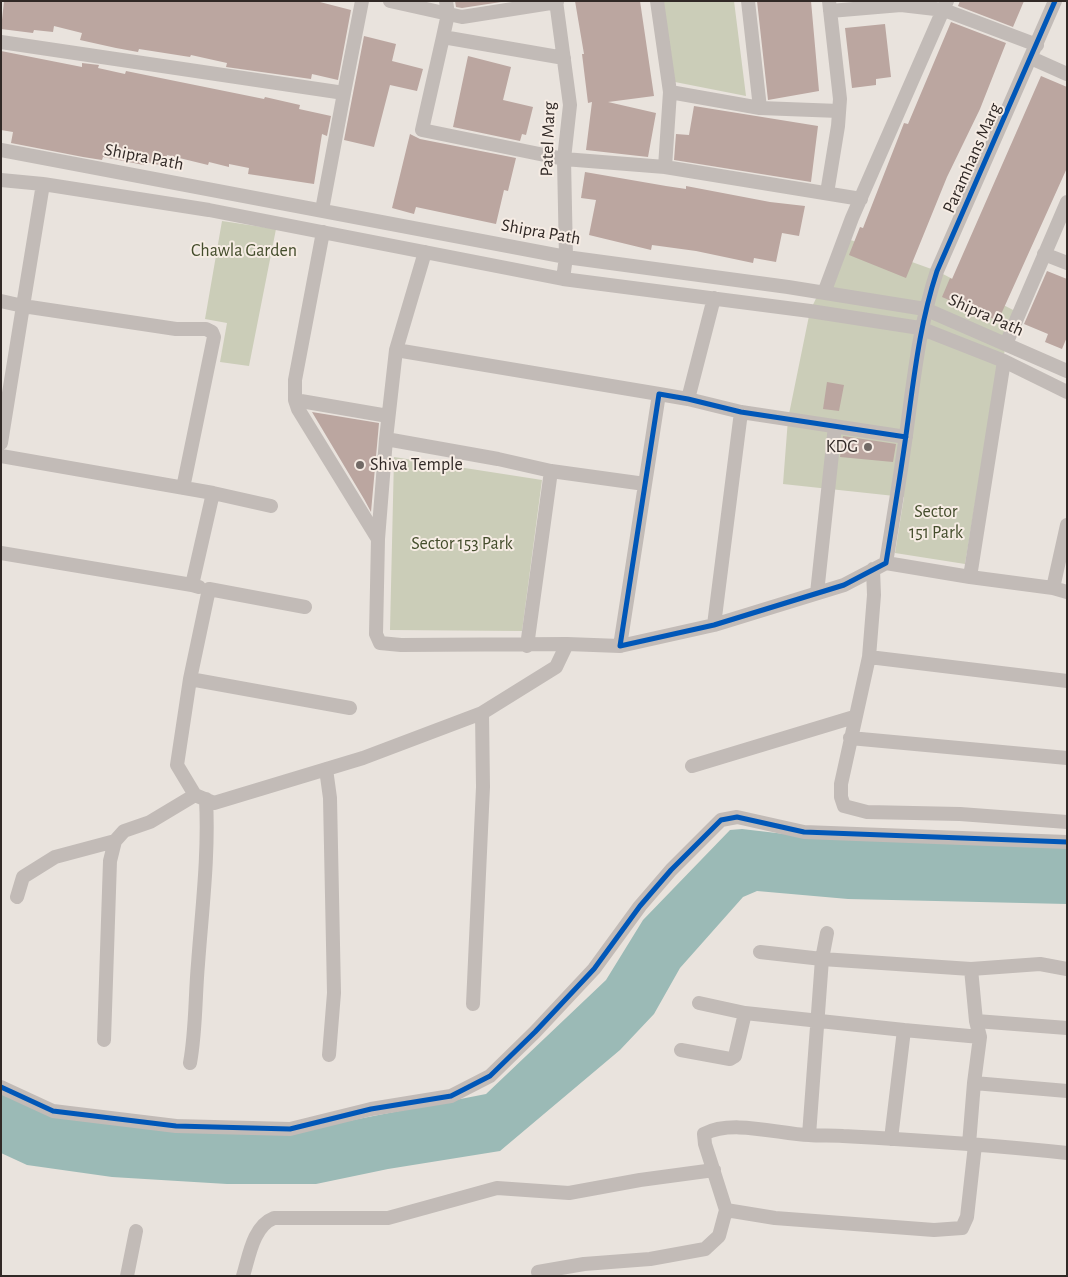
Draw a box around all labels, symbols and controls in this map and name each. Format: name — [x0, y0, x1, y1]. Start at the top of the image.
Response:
street label: Paramhans Marg — [938, 100, 1006, 216]
street label: Patel Marg — [536, 101, 560, 177]
street label: Shipra Path — [103, 139, 185, 175]
street label: Shipra Path — [500, 214, 582, 250]
park label: Chawla Garden — [191, 240, 297, 262]
street label: Shipra Path — [945, 289, 1027, 341]
place label: KDG — [826, 436, 858, 458]
marker: KDG — [862, 441, 874, 453]
place label: Shiva Temple — [370, 454, 463, 476]
marker: Shiva Temple — [354, 459, 366, 471]
park label: Sector 151 Park — [909, 501, 963, 544]
park label: Sector 153 Park — [411, 533, 513, 555]

